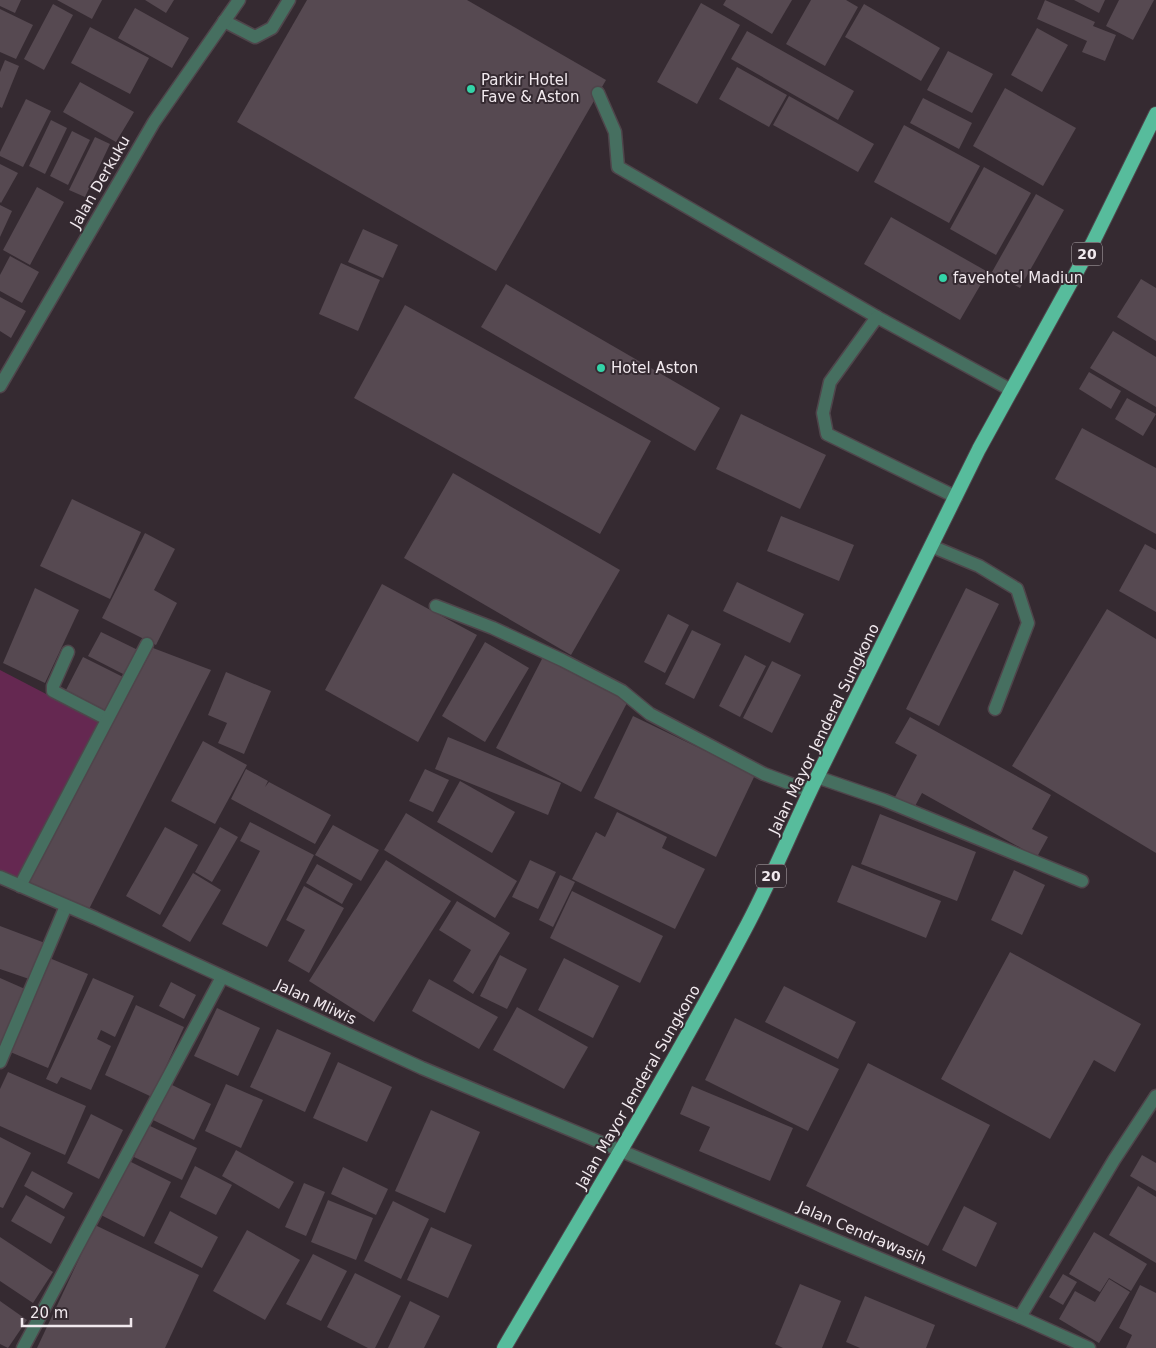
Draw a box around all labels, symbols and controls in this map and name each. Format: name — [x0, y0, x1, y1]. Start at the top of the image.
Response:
place label: Parkir Hotel Fave & Aston — [481, 71, 579, 106]
marker: Parkir Hotel Fave & Aston — [465, 83, 477, 95]
street label: Jalan Derkuku — [66, 133, 134, 232]
road number: 20 — [1072, 242, 1102, 266]
place label: favehotel Madiun — [953, 269, 1083, 287]
marker: favehotel Madiun — [937, 272, 949, 284]
place label: Hotel Aston — [611, 359, 698, 377]
marker: Hotel Aston — [595, 362, 607, 374]
street label: Jalan Mayor Jenderal Sungkono — [764, 620, 883, 838]
road number: 20 — [756, 864, 786, 888]
street label: Jalan Mliwis — [272, 975, 359, 1029]
street label: Jalan Mayor Jenderal Sungkono — [572, 982, 704, 1193]
street label: Jalan Cendrawasih — [794, 1197, 929, 1268]
scale bar — [22, 1296, 131, 1328]
text: 20 m — [30, 1304, 68, 1322]

